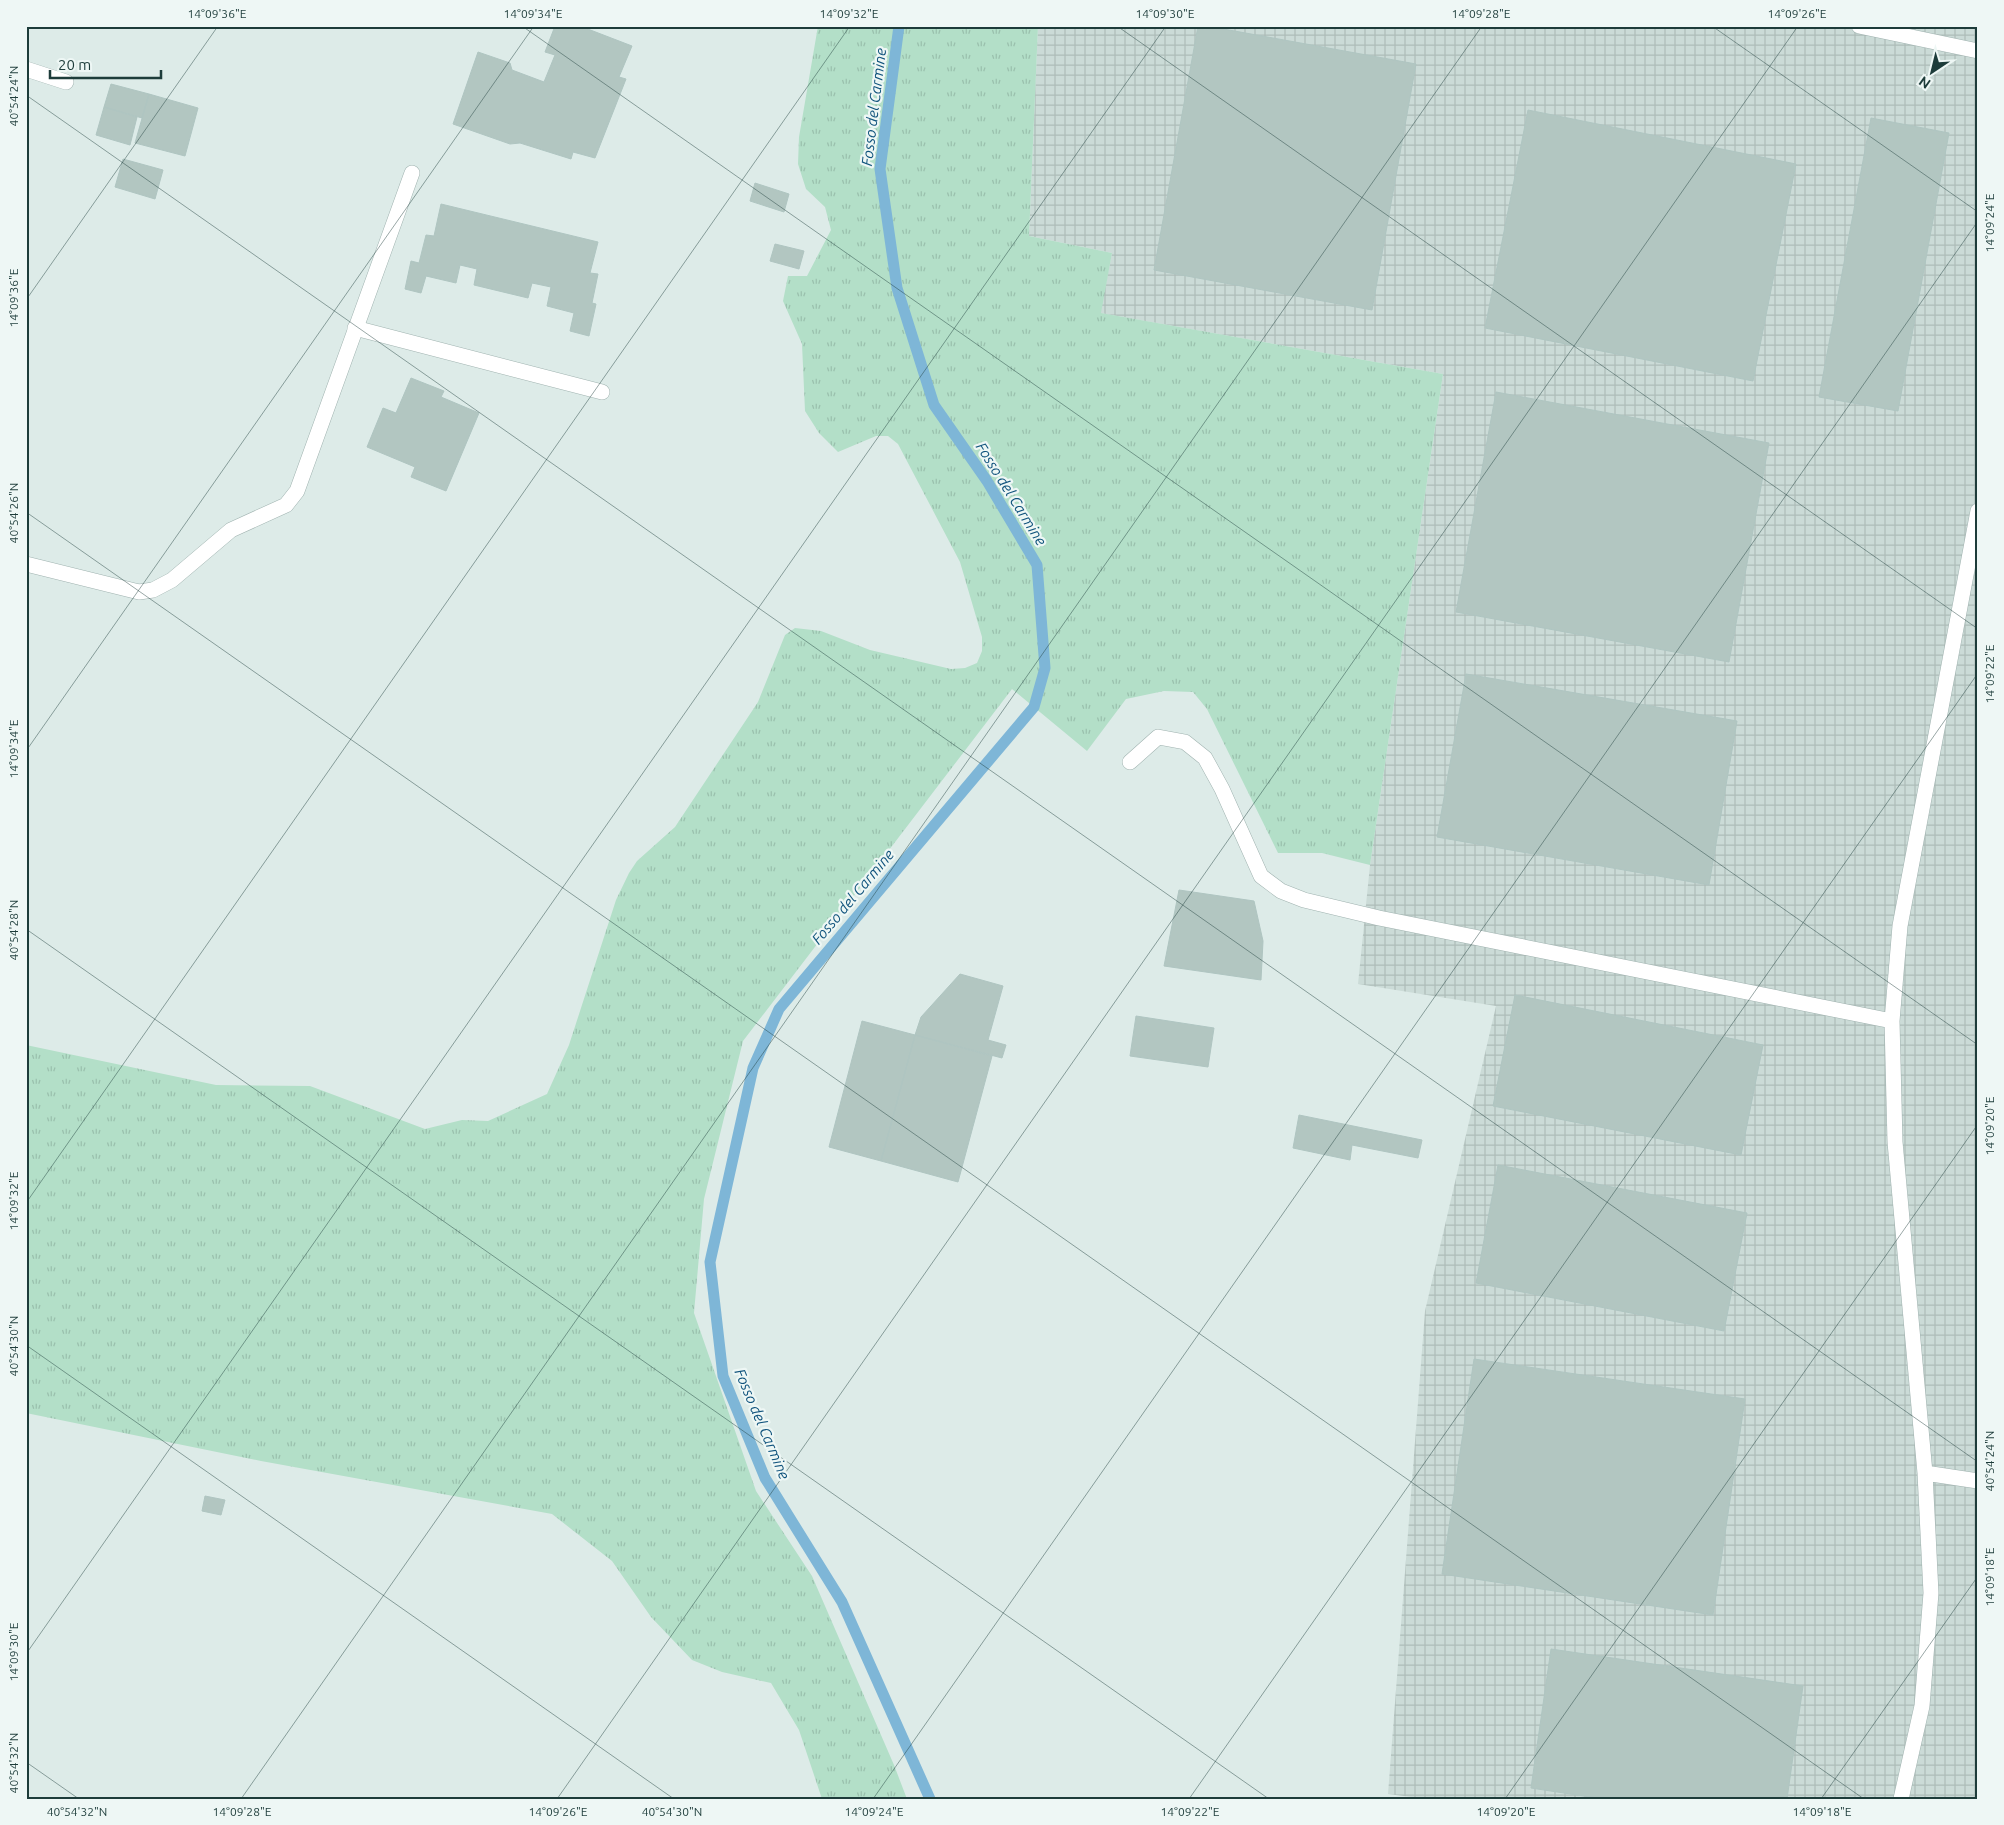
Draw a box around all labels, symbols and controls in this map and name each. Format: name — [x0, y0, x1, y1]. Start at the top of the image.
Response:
text: 14°09'36"E — [188, 7, 247, 20]
text: 14°09'34"E — [504, 7, 563, 20]
text: 14°09'32"E — [820, 7, 879, 20]
text: 14°09'30"E — [1136, 7, 1195, 20]
text: 14°09'28"E — [1452, 7, 1511, 20]
text: 14°09'26"E — [1768, 7, 1827, 20]
water label: Fosso del Carmine — [858, 47, 889, 167]
scale bar — [50, 48, 161, 80]
north arrow — [1906, 48, 1956, 98]
text: 20 m — [58, 56, 91, 73]
text: 40°54'24"N — [7, 66, 20, 126]
text: N — [1916, 73, 1933, 92]
text: 14°09'24"E — [1983, 193, 1996, 252]
text: 14°09'36"E — [7, 268, 20, 327]
water label: Fosso del Carmine — [973, 439, 1050, 549]
text: 40°54'26"N — [7, 483, 20, 543]
text: 14°09'22"E — [1983, 644, 1996, 703]
text: 14°09'34"E — [7, 719, 20, 778]
water label: Fosso del Carmine — [808, 846, 897, 948]
text: 40°54'28"N — [7, 900, 20, 960]
text: 14°09'20"E — [1983, 1096, 1996, 1155]
text: 14°09'32"E — [7, 1171, 20, 1230]
text: 40°54'30"N — [7, 1316, 20, 1376]
water label: Fosso del Carmine — [731, 1366, 794, 1482]
text: 40°54'24"N — [1983, 1431, 1996, 1491]
text: 14°09'18"E — [1983, 1547, 1996, 1606]
text: 14°09'30"E — [7, 1622, 20, 1681]
text: 40°54'32"N — [7, 1733, 20, 1793]
text: 40°54'32"N — [47, 1805, 107, 1818]
text: 14°09'28"E — [213, 1805, 272, 1818]
text: 14°09'26"E — [529, 1805, 588, 1818]
text: 40°54'30"N — [642, 1805, 702, 1818]
text: 14°09'24"E — [845, 1805, 904, 1818]
text: 14°09'22"E — [1161, 1805, 1220, 1818]
text: 14°09'20"E — [1477, 1805, 1536, 1818]
text: 14°09'18"E — [1793, 1805, 1852, 1818]

